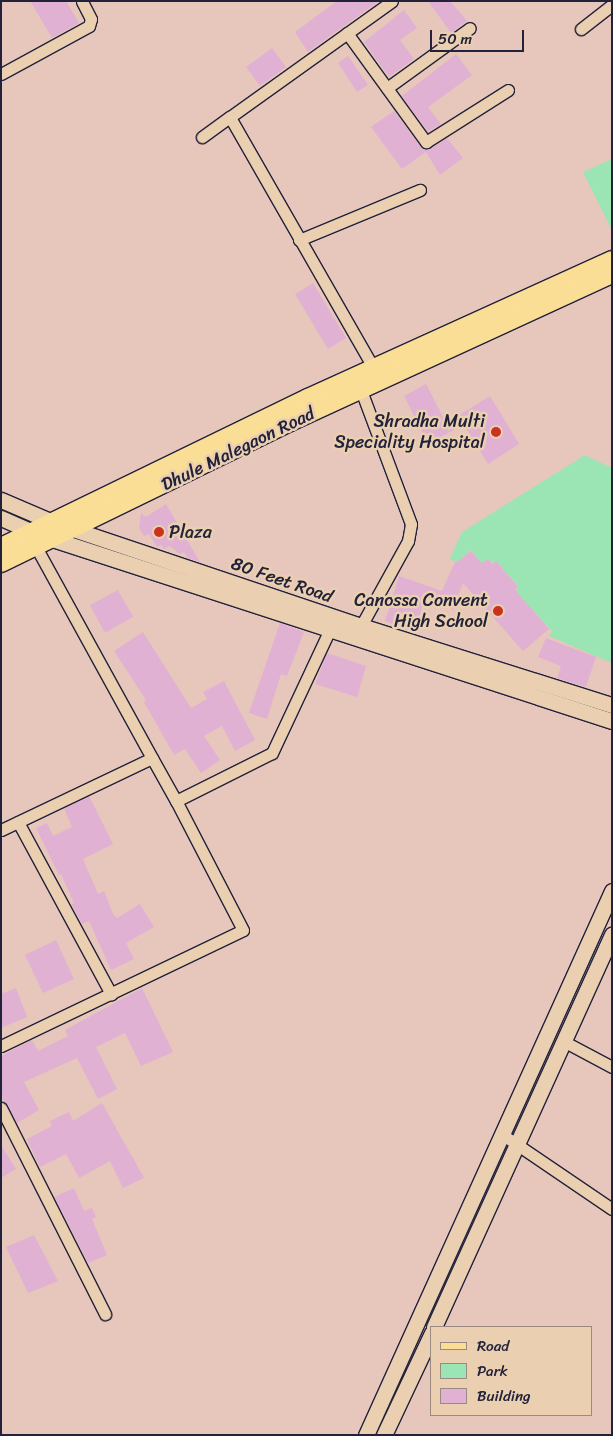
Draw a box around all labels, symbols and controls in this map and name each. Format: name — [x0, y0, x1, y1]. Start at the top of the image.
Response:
scale bar — [433, 20, 527, 52]
text: 50 m — [438, 26, 472, 52]
street label: Dhule Malegaon Road — [158, 403, 318, 495]
place label: Shradha Multi Speciality Hospital — [334, 411, 485, 454]
marker: Shradha Multi Speciality Hospital — [489, 425, 503, 439]
place label: Plaza — [169, 521, 212, 543]
marker: Plaza — [153, 526, 165, 538]
street label: 80 Feet Road — [228, 552, 336, 608]
place label: Canossa Convent High School — [354, 590, 488, 632]
marker: Canossa Convent High School — [492, 605, 504, 617]
legend — [430, 1326, 593, 1416]
text: Road — [477, 1333, 509, 1359]
text: Park — [477, 1358, 508, 1384]
text: Building — [477, 1383, 531, 1409]

